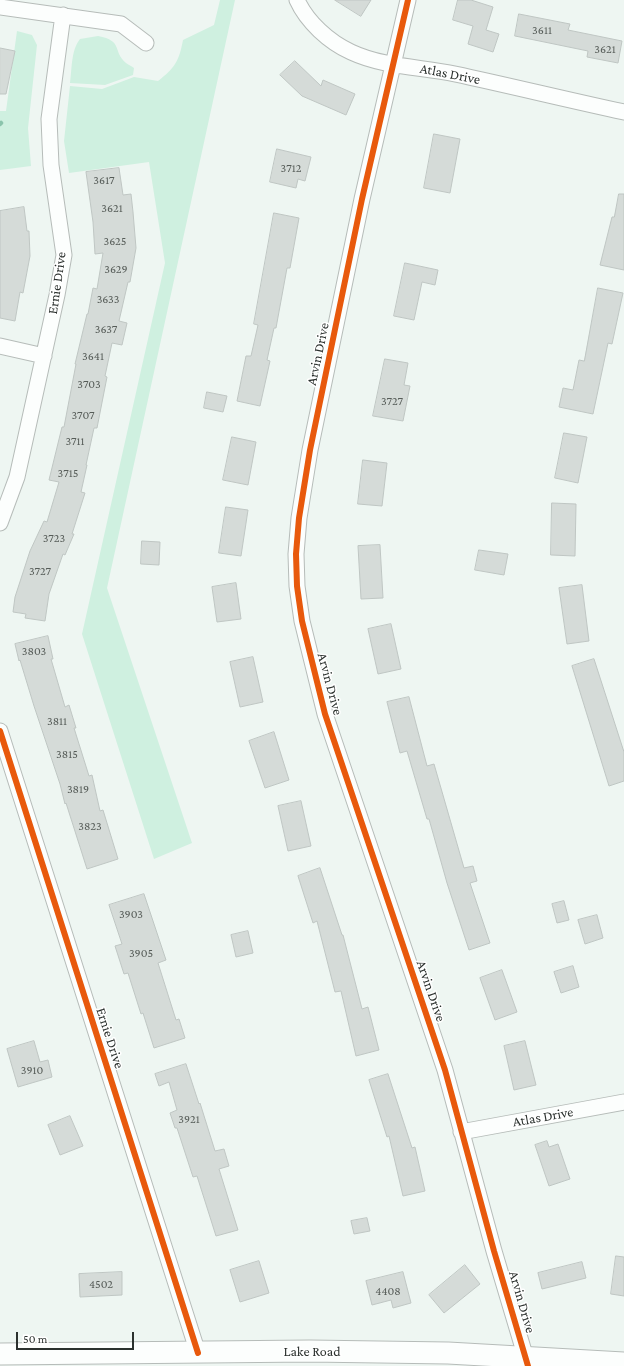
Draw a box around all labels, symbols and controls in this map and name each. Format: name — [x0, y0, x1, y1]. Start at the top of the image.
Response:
house number: 3611 — [532, 23, 552, 37]
house number: 3621 — [594, 42, 616, 56]
street label: Atlas Drive — [418, 60, 482, 88]
house number: 3712 — [281, 161, 301, 175]
house number: 3617 — [93, 173, 115, 187]
house number: 3621 — [101, 201, 123, 215]
house number: 3625 — [104, 234, 126, 248]
street label: Ernie Drive — [44, 251, 70, 315]
house number: 3629 — [104, 262, 128, 276]
house number: 3633 — [97, 292, 119, 306]
street label: Arvin Drive — [303, 321, 333, 387]
house number: 3637 — [95, 322, 117, 336]
house number: 3641 — [82, 349, 104, 363]
house number: 3703 — [77, 377, 101, 391]
house number: 3727 — [381, 394, 403, 408]
house number: 3707 — [72, 408, 94, 422]
house number: 3711 — [65, 434, 85, 448]
house number: 3715 — [58, 466, 78, 480]
house number: 3723 — [43, 531, 65, 545]
house number: 3727 — [29, 564, 51, 578]
house number: 3803 — [22, 644, 46, 658]
street label: Arvin Drive — [314, 651, 346, 717]
house number: 3811 — [47, 714, 67, 728]
house number: 3815 — [56, 747, 78, 761]
house number: 3819 — [67, 782, 89, 796]
house number: 3823 — [78, 819, 102, 833]
house number: 3903 — [119, 907, 143, 921]
house number: 3905 — [129, 946, 153, 960]
street label: Arvin Drive — [413, 958, 449, 1024]
street label: Ernie Drive — [92, 1005, 128, 1071]
house number: 3910 — [21, 1063, 43, 1077]
street label: Atlas Drive — [511, 1103, 575, 1131]
house number: 3921 — [178, 1112, 200, 1126]
street label: Arvin Drive — [505, 1269, 539, 1335]
house number: 4502 — [89, 1277, 113, 1291]
house number: 4408 — [375, 1284, 401, 1298]
scale bar — [18, 1324, 136, 1350]
text: 50 m — [23, 1332, 47, 1346]
street label: Lake Road — [283, 1344, 341, 1360]

